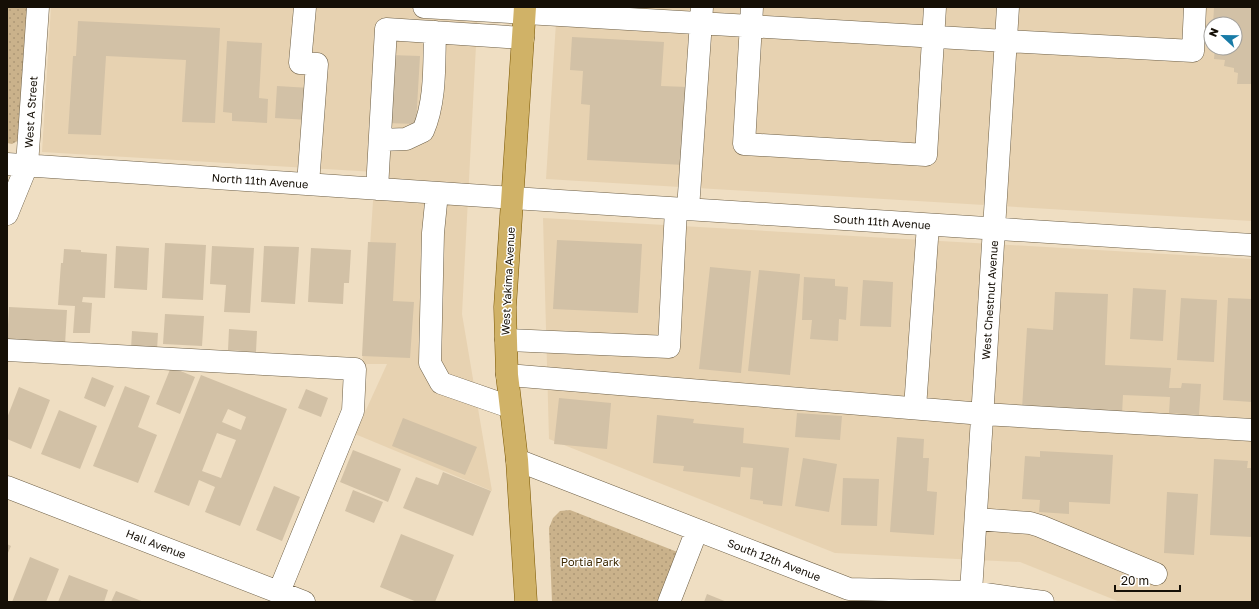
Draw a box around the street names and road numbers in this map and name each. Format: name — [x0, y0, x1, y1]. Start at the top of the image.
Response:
street label: West A Street — [21, 76, 40, 148]
street label: North 11th Avenue — [211, 171, 309, 190]
street label: South 11th Avenue — [833, 212, 931, 231]
street label: West Yakima Avenue — [498, 226, 517, 336]
street label: West Chestnut Avenue — [979, 240, 1000, 360]
street label: Hall Avenue — [124, 526, 188, 561]
street label: South 12th Avenue — [726, 536, 823, 583]

